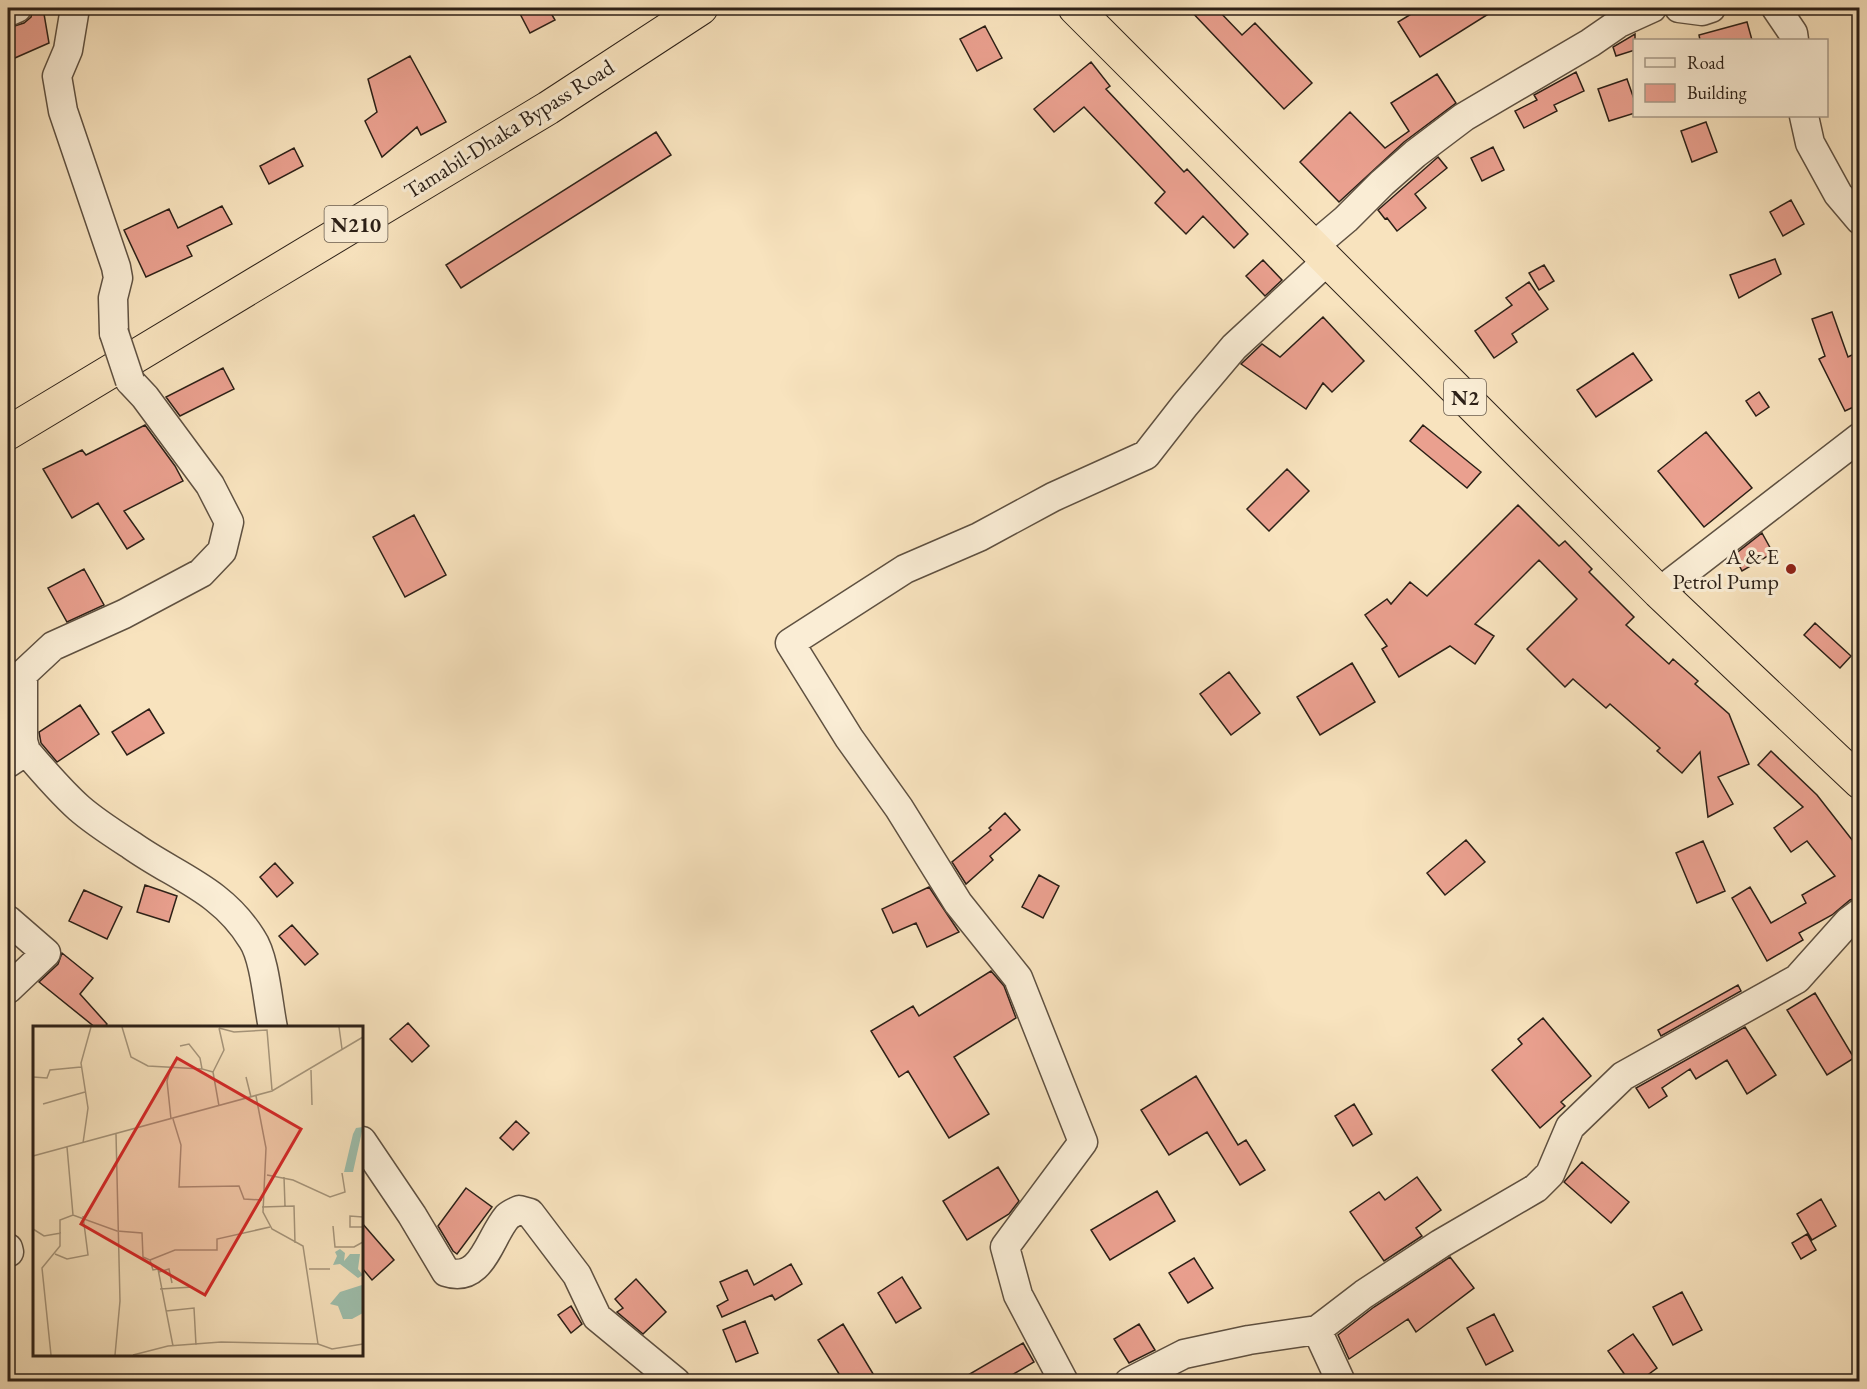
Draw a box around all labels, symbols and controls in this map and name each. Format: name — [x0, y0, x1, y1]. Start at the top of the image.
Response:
legend — [1633, 39, 1828, 117]
text: Road — [1687, 51, 1726, 74]
street label: Tamabil-Dhaka Bypass Road — [399, 52, 620, 205]
text: Building — [1687, 81, 1747, 104]
road number: N210 — [324, 206, 388, 242]
road number: N2 — [1444, 379, 1486, 415]
place label: A & E Petrol Pump — [1673, 542, 1779, 596]
marker: A & E Petrol Pump — [1784, 562, 1798, 576]
inset map — [33, 1026, 363, 1356]

